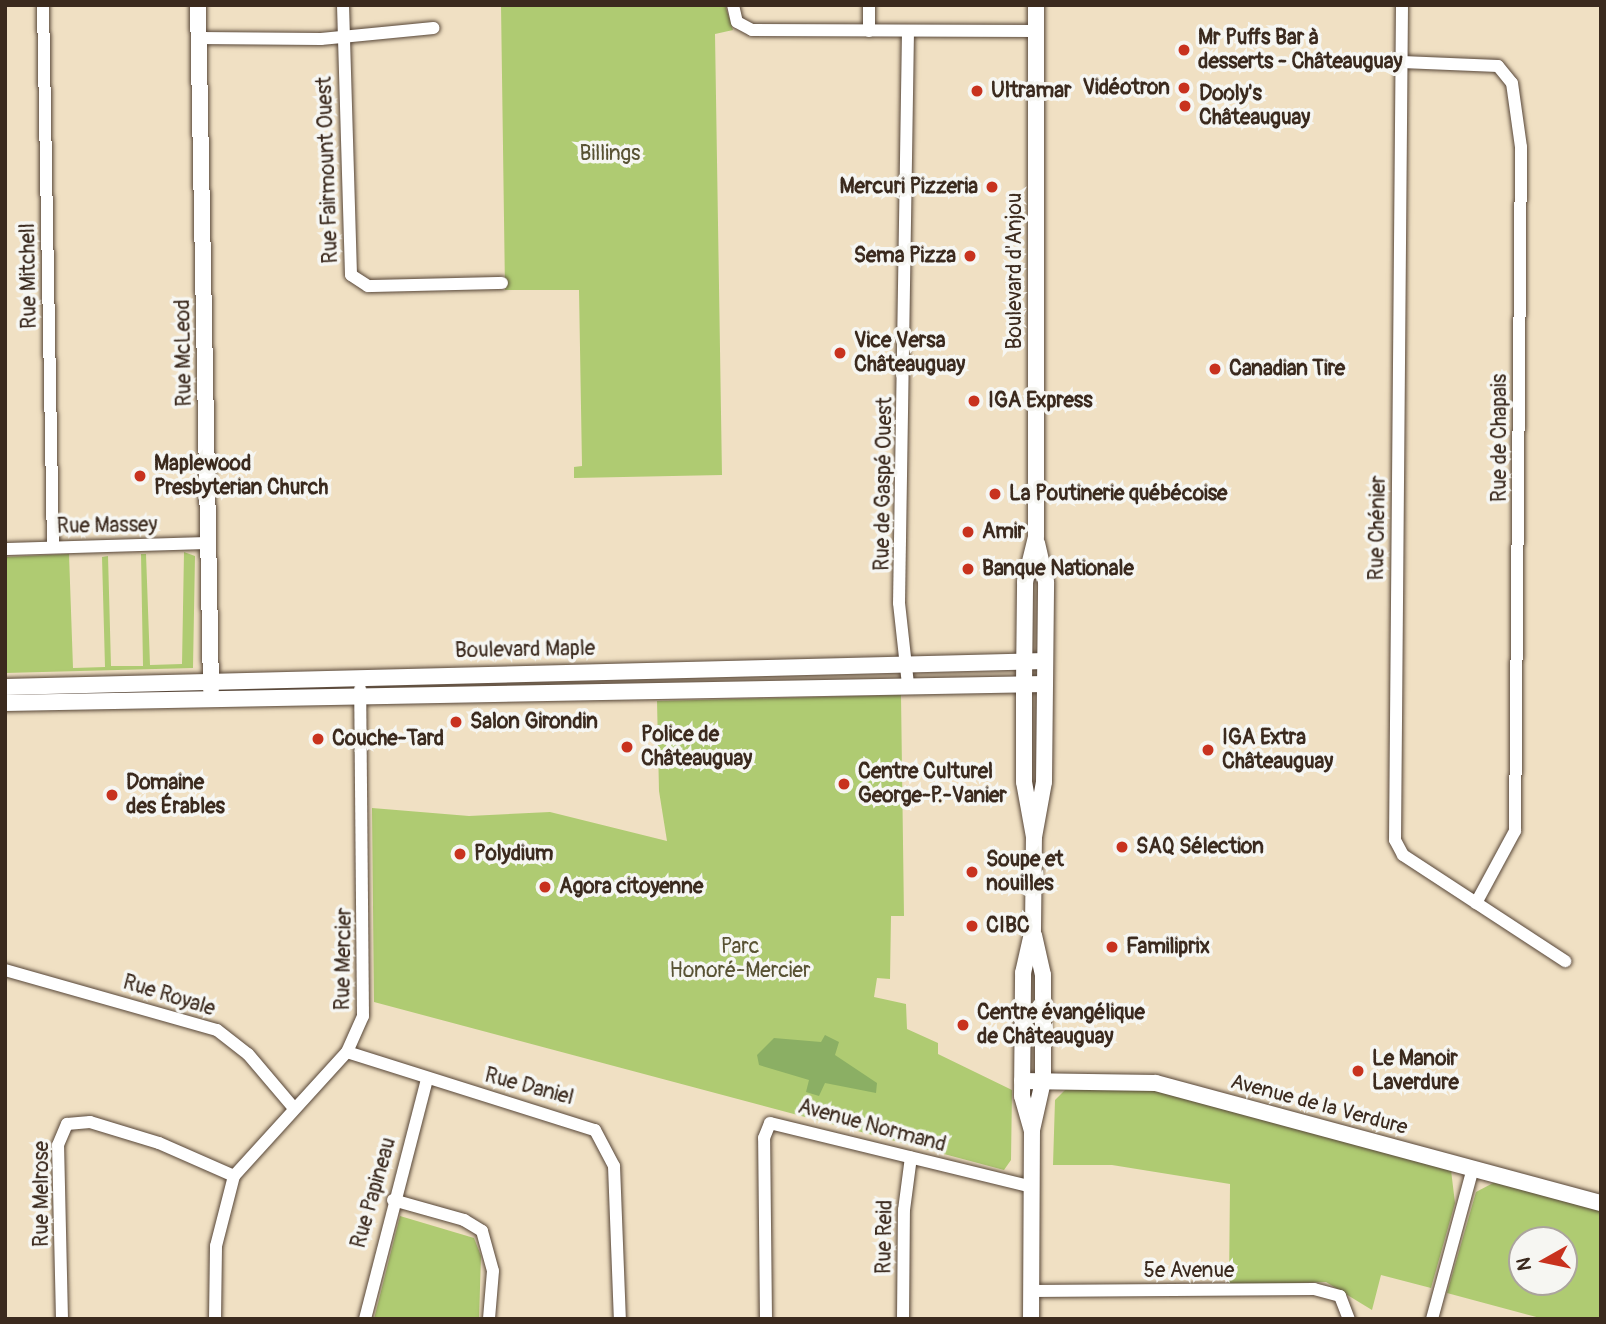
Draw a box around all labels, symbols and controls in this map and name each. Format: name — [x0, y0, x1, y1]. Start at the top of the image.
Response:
place label: Mr Puffs Bar à desserts - Châteauguay — [1198, 25, 1403, 75]
marker: Mr Puffs Bar à desserts - Châteauguay — [1176, 42, 1192, 58]
place label: Vidéotron — [1082, 75, 1170, 101]
street label: Rue Fairmount Ouest — [312, 76, 344, 264]
place label: Ultramar — [991, 78, 1072, 104]
marker: Vidéotron — [1176, 80, 1192, 96]
place label: Dooly's Châteauguay — [1199, 81, 1310, 131]
marker: Ultramar — [969, 83, 985, 99]
marker: Dooly's Châteauguay — [1177, 98, 1193, 114]
park label: Billings — [580, 141, 640, 167]
place label: Mercuri Pizzeria — [839, 174, 978, 200]
marker: Mercuri Pizzeria — [984, 179, 1000, 195]
street label: Boulevard d'Anjou — [1002, 193, 1028, 349]
street label: Rue Mitchell — [15, 223, 43, 329]
place label: Sema Pizza — [854, 243, 956, 269]
marker: Sema Pizza — [962, 248, 978, 264]
street label: Rue McLeod — [170, 299, 198, 407]
place label: Vice Versa Châteauguay — [854, 328, 965, 378]
marker: Vice Versa Châteauguay — [832, 345, 848, 361]
place label: Canadian Tire — [1229, 356, 1345, 382]
marker: Canadian Tire — [1207, 361, 1223, 377]
street label: Rue de Chapais — [1487, 374, 1513, 502]
place label: IGA Express — [988, 388, 1093, 414]
marker: IGA Express — [966, 393, 982, 409]
street label: Rue de Gaspé Ouest — [870, 397, 898, 571]
place label: Maplewood Presbyterian Church — [154, 451, 328, 501]
marker: Maplewood Presbyterian Church — [132, 468, 148, 484]
street label: Rue Chénier — [1364, 475, 1392, 581]
place label: La Poutinerie québécoise — [1009, 481, 1227, 507]
marker: La Poutinerie québécoise — [987, 486, 1003, 502]
street label: Rue Massey — [56, 513, 158, 539]
place label: Amir — [982, 519, 1025, 545]
marker: Amir — [960, 524, 976, 540]
place label: Banque Nationale — [982, 556, 1134, 582]
marker: Banque Nationale — [960, 561, 976, 577]
street label: Boulevard Maple — [455, 636, 595, 664]
place label: Salon Girondin — [470, 709, 598, 735]
marker: Salon Girondin — [448, 714, 464, 730]
place label: Police de Châteauguay — [641, 722, 752, 772]
place label: IGA Extra Châteauguay — [1222, 725, 1333, 775]
place label: Couche-Tard — [332, 726, 444, 752]
marker: Couche-Tard — [310, 731, 326, 747]
marker: Police de Châteauguay — [619, 739, 635, 755]
marker: IGA Extra Châteauguay — [1200, 742, 1216, 758]
place label: Centre Culturel George-P.-Vanier — [858, 759, 1007, 809]
place label: Domaine des Érables — [126, 770, 225, 820]
marker: Centre Culturel George-P.-Vanier — [836, 776, 852, 792]
marker: Domaine des Érables — [104, 787, 120, 803]
place label: SAQ Sélection — [1136, 834, 1264, 860]
marker: SAQ Sélection — [1114, 839, 1130, 855]
place label: Polydium — [474, 841, 553, 867]
marker: Polydium — [452, 846, 468, 862]
place label: Soupe et nouilles — [986, 847, 1064, 897]
marker: Soupe et nouilles — [964, 864, 980, 880]
place label: Agora citoyenne — [559, 874, 703, 900]
marker: Agora citoyenne — [537, 879, 553, 895]
street label: Rue Mercier — [331, 907, 357, 1011]
place label: CIBC — [986, 913, 1030, 939]
marker: CIBC — [964, 918, 980, 934]
park label: Parc Honoré-Mercier — [670, 934, 810, 984]
place label: Familiprix — [1126, 934, 1210, 960]
marker: Familiprix — [1104, 939, 1120, 955]
street label: Rue Royale — [120, 970, 218, 1022]
place label: Centre évangélique de Châteauguay — [977, 1000, 1145, 1050]
marker: Centre évangélique de Châteauguay — [955, 1017, 971, 1033]
place label: Le Manoir Laverdure — [1372, 1046, 1459, 1096]
street label: Rue Daniel — [482, 1063, 576, 1111]
marker: Le Manoir Laverdure — [1350, 1063, 1366, 1079]
street label: Avenue de la Verdure — [1228, 1069, 1410, 1141]
street label: Avenue Normand — [795, 1094, 949, 1158]
street label: Rue Papineau — [346, 1135, 402, 1251]
street label: Rue Melrose — [29, 1141, 55, 1247]
street label: Rue Reid — [872, 1200, 898, 1274]
north arrow — [1508, 1226, 1578, 1296]
text: N — [1511, 1256, 1537, 1272]
street label: 5e Avenue — [1144, 1258, 1234, 1284]

